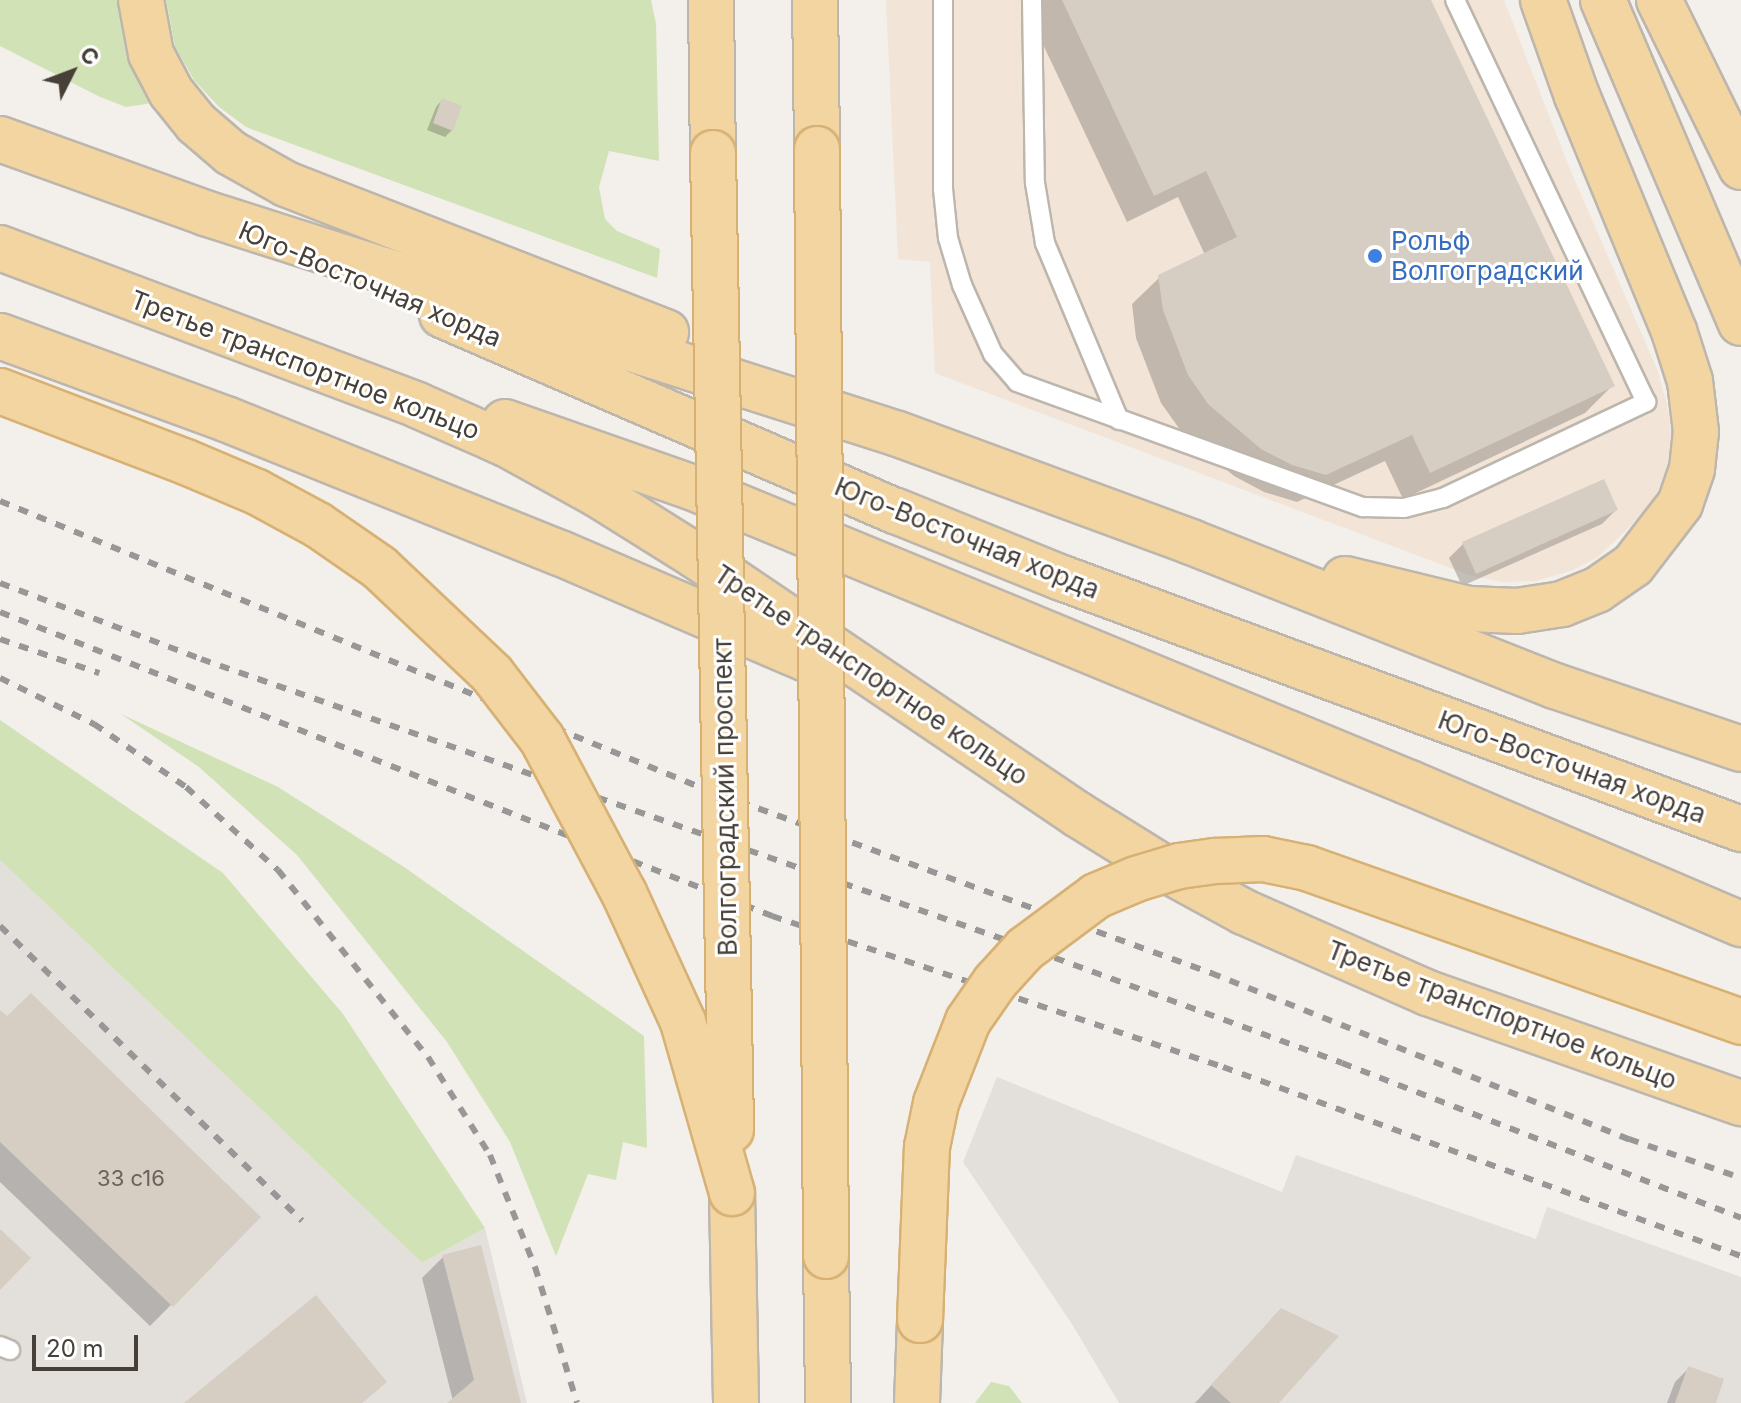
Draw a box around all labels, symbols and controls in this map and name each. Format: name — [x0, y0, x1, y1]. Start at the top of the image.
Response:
north arrow — [32, 32, 112, 112]
text: С — [75, 41, 105, 71]
street label: Юго-Восточная хорда — [234, 214, 506, 354]
place label: Рольф Волгоградский — [1391, 225, 1584, 286]
marker: Рольф Волгоградский — [1366, 247, 1384, 265]
street label: Третье транспортное кольцо — [126, 284, 484, 446]
street label: Юго-Восточная хорда — [830, 471, 1104, 605]
street label: Третье транспортное кольцо — [708, 558, 1034, 792]
street label: Волгоградский проспект — [707, 638, 743, 956]
street label: Юго-Восточная хорда — [1434, 704, 1710, 830]
street label: Третье транспортное кольцо — [1323, 934, 1681, 1096]
house number: 33 с16 — [97, 1166, 165, 1192]
scale bar — [36, 1319, 142, 1369]
text: 20 m — [46, 1334, 104, 1363]

